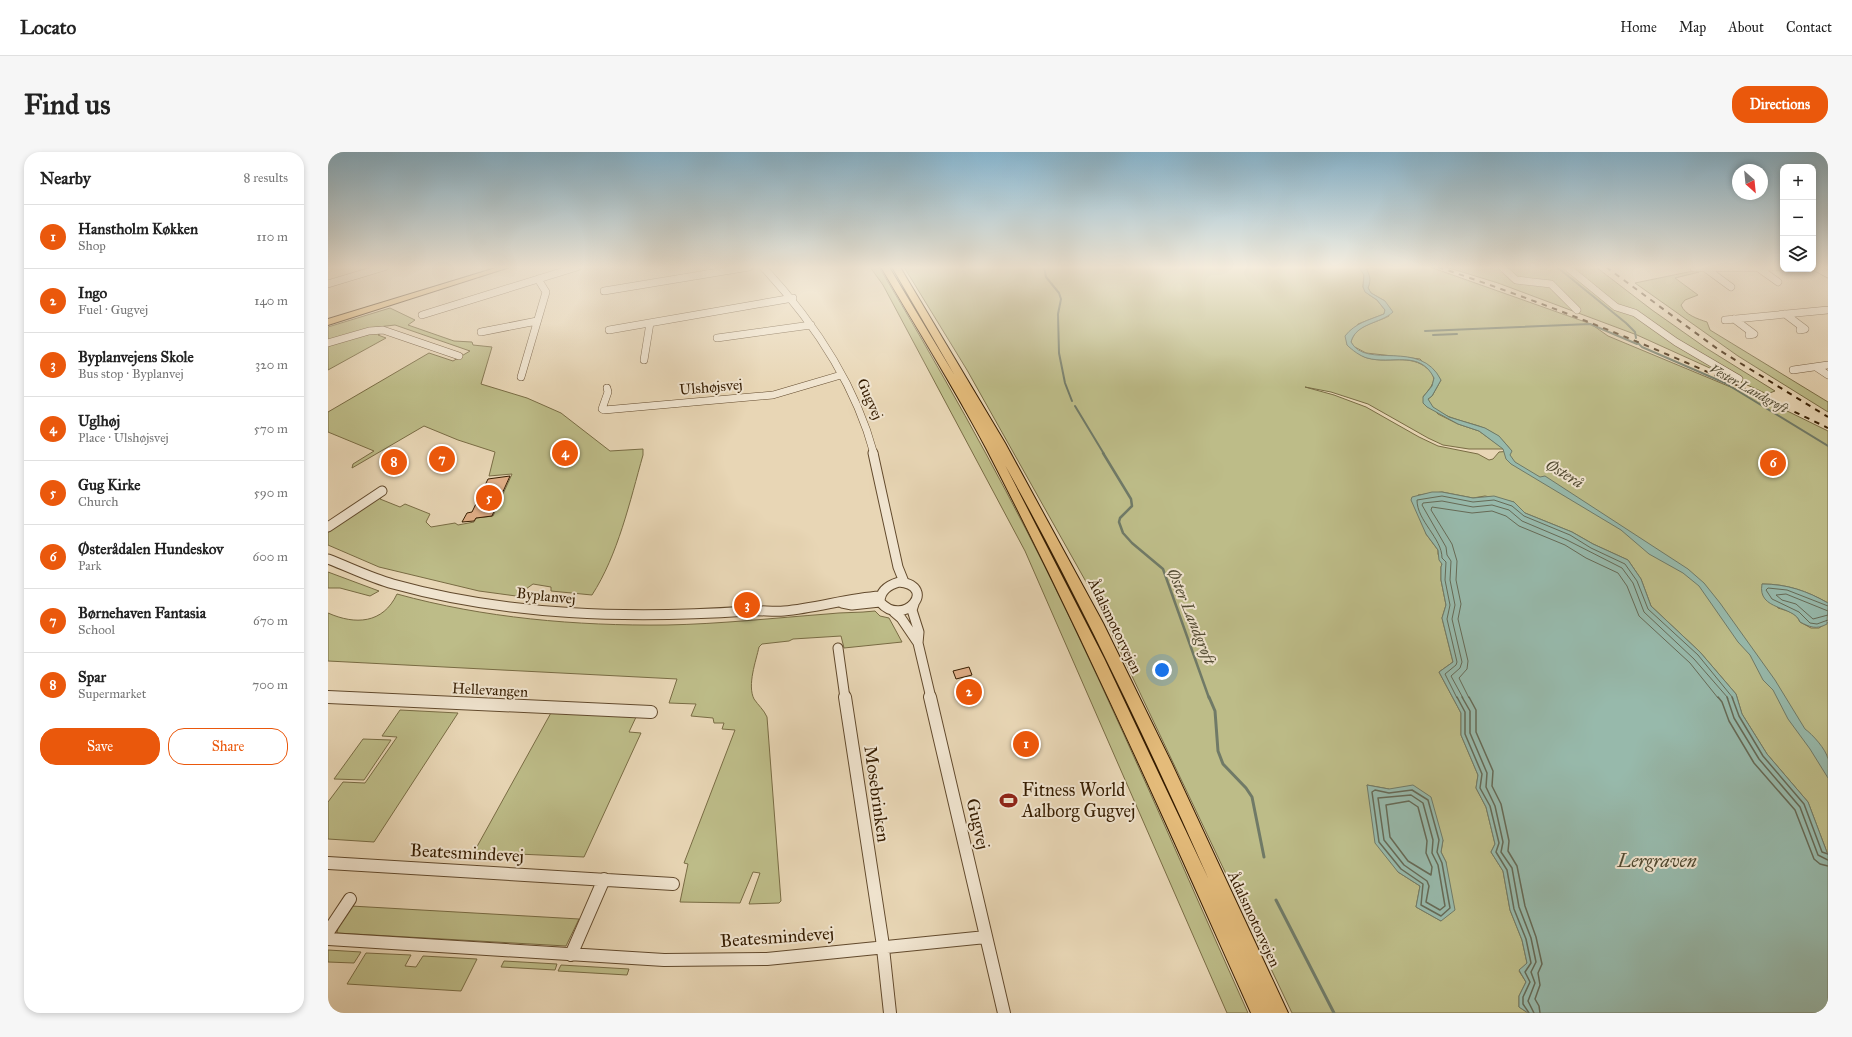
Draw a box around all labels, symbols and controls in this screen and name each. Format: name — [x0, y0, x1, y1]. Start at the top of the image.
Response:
text: Locato — [20, 16, 76, 39]
text: Home — [1620, 19, 1657, 36]
text: Map — [1679, 19, 1706, 36]
text: About — [1728, 19, 1764, 36]
text: Contact — [1786, 19, 1832, 36]
button: Directions — [1732, 86, 1828, 123]
text: Find us — [24, 87, 110, 122]
north arrow — [1732, 164, 1768, 200]
map controls — [1780, 164, 1816, 272]
button: + — [1780, 164, 1816, 200]
text: Nearby — [40, 168, 91, 189]
text: 8 results — [244, 170, 288, 186]
button: − — [1780, 200, 1816, 236]
text: Hanstholm Køkken — [78, 220, 198, 238]
text: 1 — [50, 229, 56, 245]
text: 110 m — [256, 229, 288, 245]
button: layers — [1780, 236, 1816, 272]
text: Shop — [78, 238, 106, 254]
text: Ingo — [78, 284, 107, 302]
text: 2 — [50, 293, 56, 309]
text: 140 m — [254, 293, 288, 309]
text: Fuel · Gugvej — [78, 302, 148, 318]
text: Byplanvejens Skole — [78, 348, 194, 366]
text: 3 — [50, 357, 56, 373]
text: 320 m — [255, 357, 288, 373]
water label: Vester Landgrøft — [1707, 361, 1791, 417]
text: Bus stop · Byplanvej — [78, 366, 184, 382]
street label: Ulshøjsvej — [679, 375, 743, 399]
street label: Gugvej — [853, 376, 887, 422]
text: Uglhøj — [78, 412, 120, 430]
text: 4 — [49, 421, 57, 437]
text: 570 m — [254, 421, 288, 437]
text: Place · Ulshøjsvej — [78, 430, 169, 446]
pin: 4 — [552, 438, 578, 468]
pin: 7 — [429, 444, 455, 474]
pin: 8 — [381, 447, 407, 477]
pin: 6 — [1760, 448, 1786, 478]
water label: Østerå — [1543, 455, 1587, 492]
text: Gug Kirke — [78, 476, 141, 494]
pin: 5 — [476, 483, 502, 513]
text: 5 — [50, 485, 56, 501]
text: 590 m — [254, 485, 288, 501]
text: Church — [78, 494, 118, 510]
text: Østerådalen Hundeskov — [78, 540, 224, 558]
text: 6 — [50, 549, 56, 565]
text: 600 m — [252, 549, 288, 565]
text: Park — [78, 558, 102, 574]
water label: Øster Landgrøft — [1164, 565, 1220, 668]
street label: Ådalsmotorvejen — [1084, 575, 1146, 677]
street label: Byplanvej — [515, 584, 577, 608]
pin: 3 — [734, 590, 760, 620]
text: Børnehaven Fantasia — [78, 604, 206, 622]
text: 7 — [50, 613, 56, 629]
text: 670 m — [253, 613, 288, 629]
text: School — [78, 622, 115, 638]
your location — [1152, 660, 1172, 680]
text: Spar — [78, 668, 106, 686]
text: 8 — [50, 677, 56, 693]
text: 700 m — [252, 677, 288, 693]
pin: 2 — [956, 677, 982, 707]
street label: Hellevangen — [451, 679, 529, 701]
text: Supermarket — [78, 686, 146, 702]
button: Save — [40, 728, 160, 765]
button: Share — [168, 728, 288, 765]
pin: 1 — [1013, 729, 1039, 759]
street label: Mosebrinken — [859, 744, 895, 844]
place label: Fitness World Aalborg Gugvej — [1021, 779, 1135, 823]
sports icon: Fitness World Aalborg Gugvej — [999, 790, 1019, 810]
street label: Gugvej — [960, 796, 995, 852]
street label: Beatesmindevej — [409, 839, 525, 867]
water label: Lergraven — [1616, 849, 1697, 872]
street label: Ådalsmotorvejen — [1224, 867, 1284, 970]
street label: Beatesmindevej — [719, 922, 835, 952]

